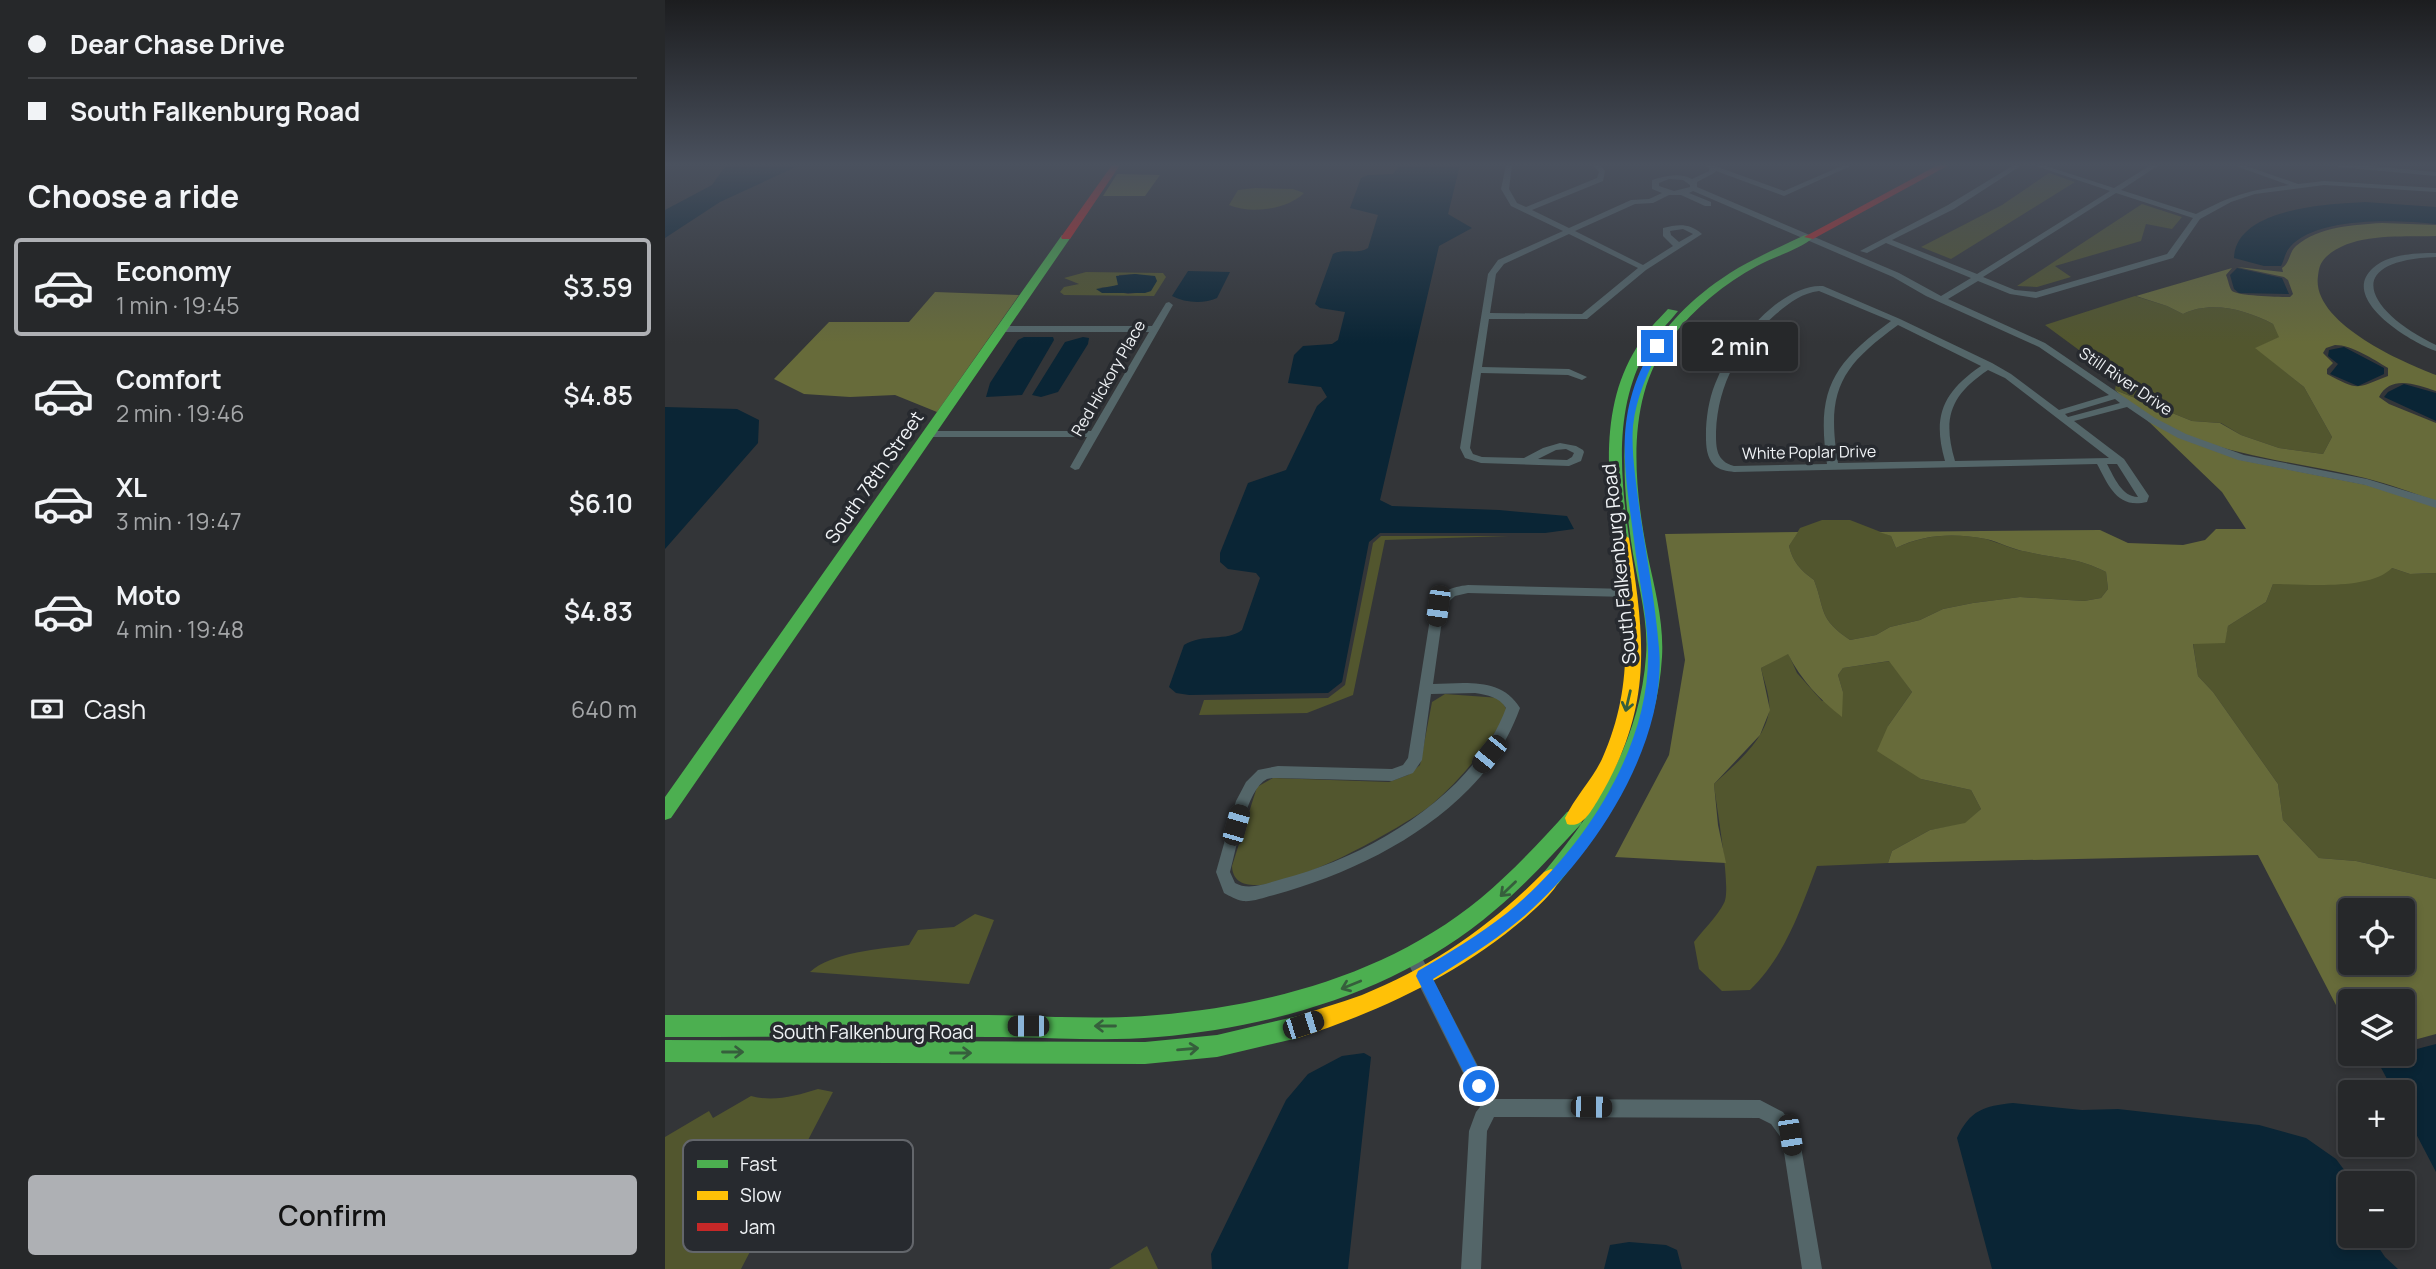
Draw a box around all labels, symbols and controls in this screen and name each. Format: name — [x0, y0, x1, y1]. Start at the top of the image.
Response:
text: Dear Chase Drive — [70, 26, 285, 62]
text: South Falkenburg Road — [70, 93, 360, 129]
text: Choose a ride — [28, 174, 239, 218]
text: Economy — [116, 253, 231, 289]
icon: car — [32, 256, 95, 319]
text: $3.59 — [563, 269, 633, 305]
text: 1 min · 19:45 — [116, 289, 239, 321]
street label: Red Hickory Place — [1066, 316, 1150, 440]
callout: 2 min — [1681, 322, 1797, 370]
route end — [1641, 330, 1673, 362]
text: 2 min — [1711, 330, 1769, 362]
street label: Still River Drive — [2075, 342, 2177, 420]
text: Comfort — [116, 361, 222, 397]
icon: car — [32, 364, 95, 427]
text: $4.85 — [564, 377, 633, 413]
text: 2 min · 19:46 — [116, 397, 245, 429]
street label: South 78th Street — [819, 406, 929, 548]
street label: White Poplar Drive — [1742, 440, 1876, 464]
street label: South Falkenburg Road — [1596, 462, 1642, 666]
text: XL — [116, 469, 147, 505]
icon: car — [32, 472, 95, 535]
text: $6.10 — [569, 485, 633, 521]
text: 3 min · 19:47 — [116, 505, 242, 537]
text: Moto — [116, 577, 181, 613]
icon: car — [32, 580, 95, 643]
car — [1425, 584, 1452, 628]
text: $4.83 — [564, 593, 633, 629]
text: 4 min · 19:48 — [116, 613, 244, 645]
one-way arrow — [1621, 689, 1634, 711]
icon: cash — [28, 690, 66, 728]
text: Cash — [84, 691, 146, 727]
text: 640 m — [571, 693, 637, 725]
car — [1468, 731, 1511, 777]
car — [1221, 802, 1252, 848]
one-way arrow — [1500, 881, 1517, 898]
map controls — [2338, 898, 2415, 1248]
button: locate — [2338, 898, 2415, 975]
one-way arrow — [1341, 979, 1363, 992]
button: layers — [2338, 989, 2415, 1066]
car — [1280, 1009, 1327, 1041]
car — [1008, 1016, 1050, 1037]
street label: South Falkenburg Road — [772, 1019, 974, 1045]
one-way arrow — [1093, 1019, 1116, 1033]
one-way arrow — [1176, 1042, 1199, 1055]
one-way arrow — [721, 1045, 744, 1059]
one-way arrow — [949, 1046, 972, 1060]
route start — [1463, 1070, 1495, 1102]
button: + — [2338, 1080, 2415, 1157]
car — [1570, 1096, 1613, 1118]
car — [1777, 1113, 1804, 1157]
legend — [683, 1140, 913, 1252]
text: Fast — [740, 1151, 777, 1177]
button: − — [2338, 1171, 2415, 1248]
button: Confirm — [28, 1175, 637, 1255]
text: Slow — [740, 1182, 782, 1208]
text: Jam — [740, 1214, 775, 1240]

